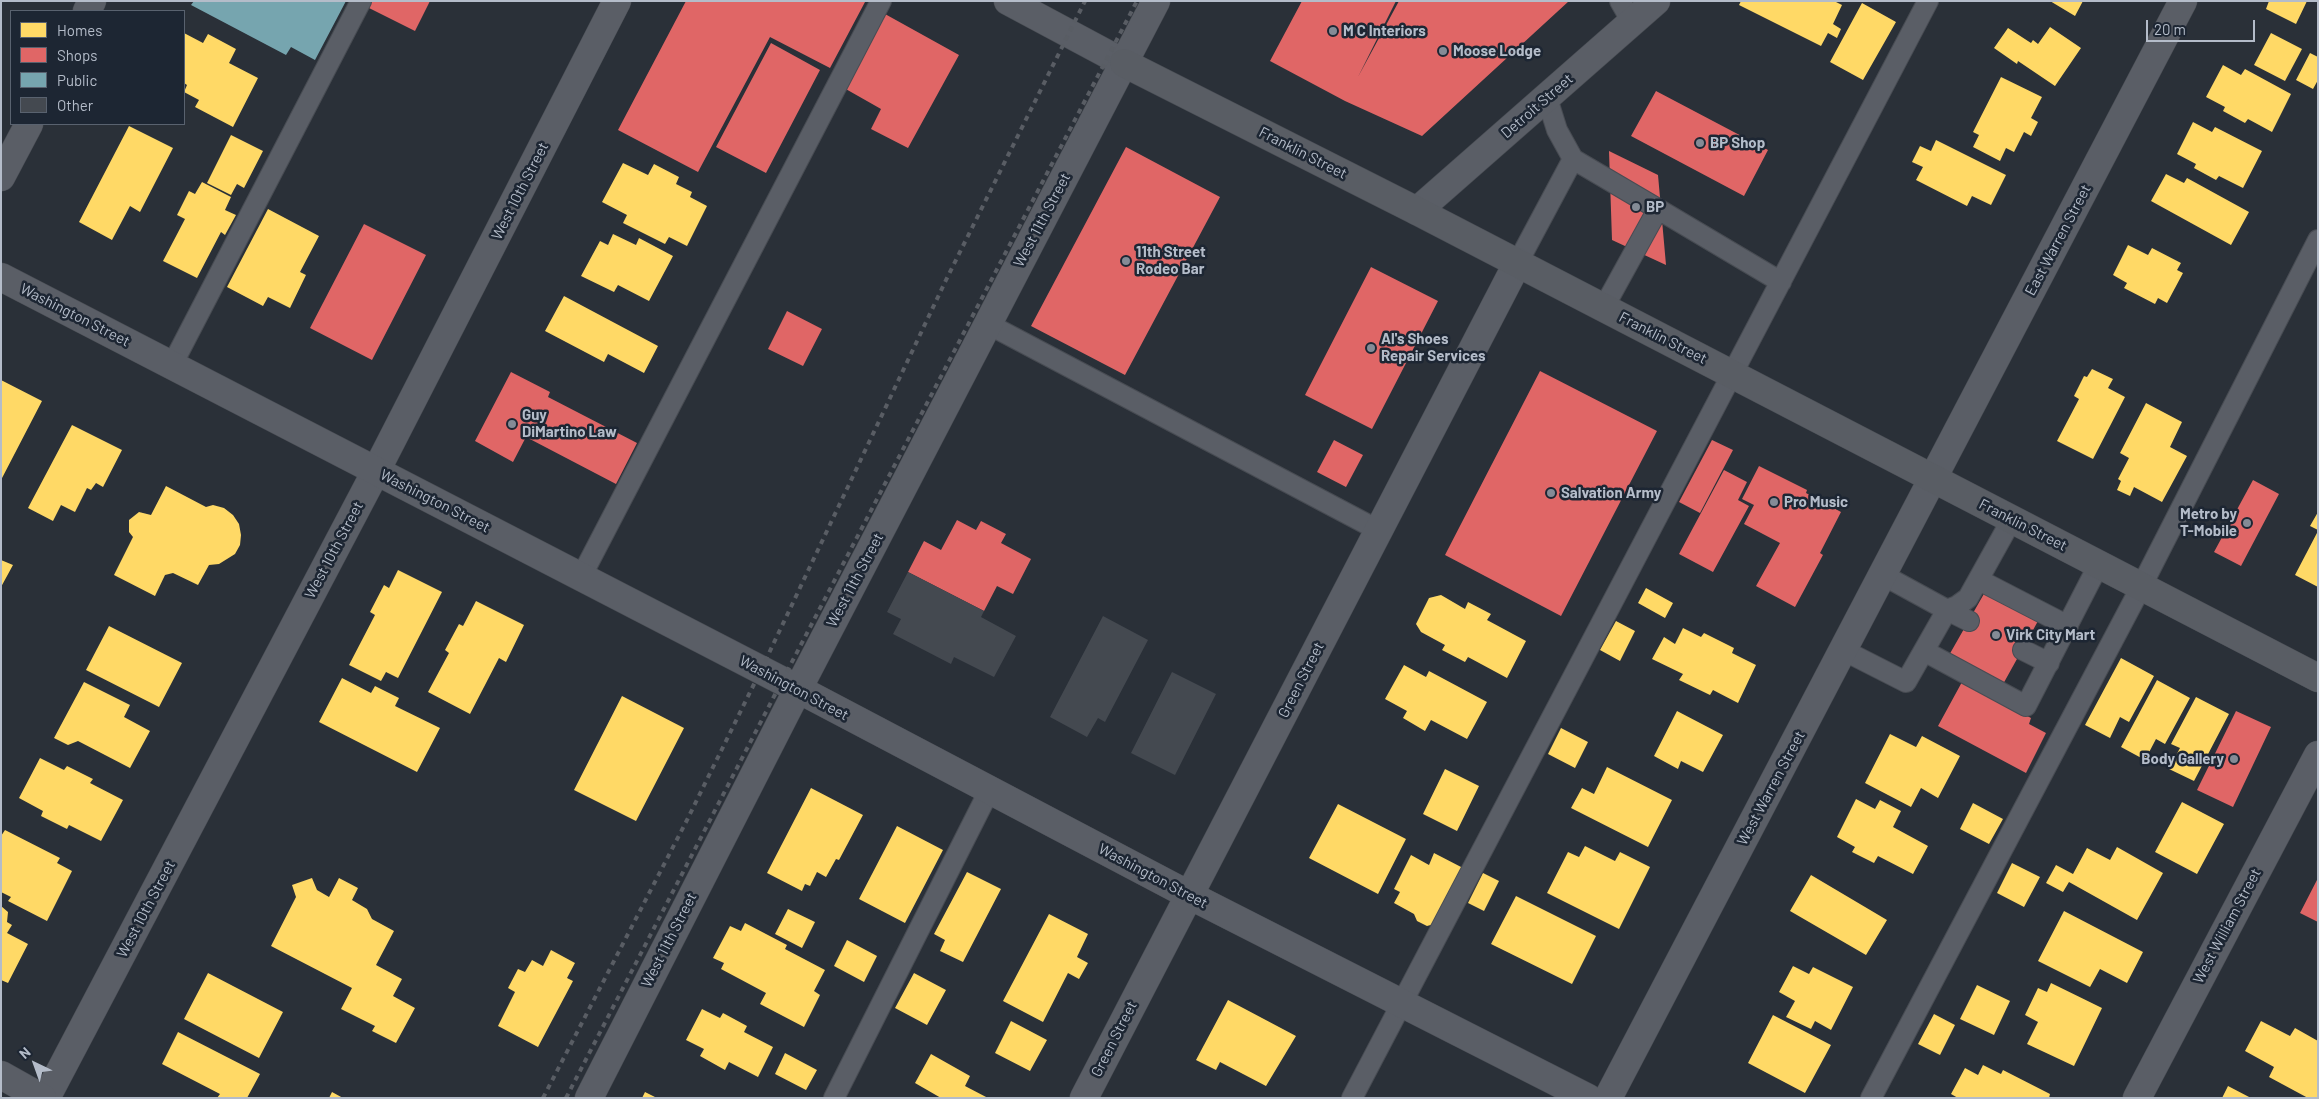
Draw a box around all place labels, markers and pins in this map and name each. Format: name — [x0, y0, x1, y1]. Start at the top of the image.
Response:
place label: M C Interiors — [1343, 22, 1426, 40]
marker: M C Interiors — [1327, 25, 1339, 37]
place label: Moose Lodge — [1453, 42, 1541, 60]
marker: Moose Lodge — [1437, 45, 1449, 57]
place label: BP Shop — [1710, 134, 1765, 152]
marker: BP Shop — [1694, 137, 1706, 149]
place label: BP — [1646, 198, 1664, 216]
marker: BP — [1630, 201, 1642, 213]
place label: 11th Street Rodeo Bar — [1136, 243, 1206, 278]
marker: 11th Street Rodeo Bar — [1120, 255, 1132, 267]
place label: Al's Shoes Repair Services — [1381, 330, 1486, 365]
marker: Al's Shoes Repair Services — [1365, 342, 1377, 354]
place label: Guy DiMartino Law — [522, 406, 617, 441]
marker: Guy DiMartino Law — [506, 418, 518, 430]
place label: Salvation Army — [1561, 484, 1661, 502]
marker: Salvation Army — [1545, 487, 1557, 499]
place label: Pro Music — [1784, 493, 1848, 511]
marker: Pro Music — [1768, 496, 1780, 508]
place label: Metro by T-Mobile — [2180, 505, 2237, 540]
marker: Metro by T-Mobile — [2241, 517, 2253, 529]
place label: Virk City Mart — [2006, 626, 2095, 644]
marker: Virk City Mart — [1990, 629, 2002, 641]
place label: Body Gallery — [2141, 750, 2224, 768]
marker: Body Gallery — [2228, 753, 2240, 765]

